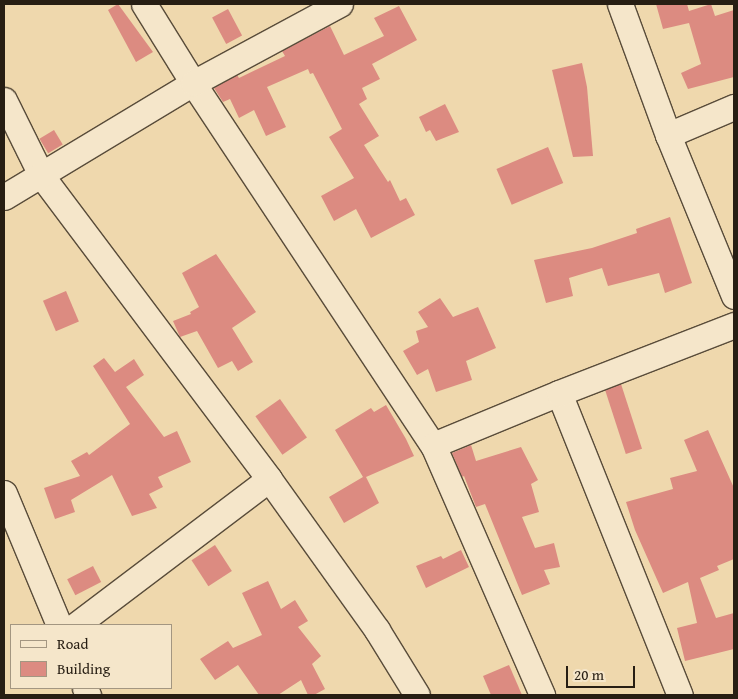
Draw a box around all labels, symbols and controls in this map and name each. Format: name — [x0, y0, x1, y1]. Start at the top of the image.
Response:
legend — [10, 624, 172, 689]
text: Road — [57, 633, 88, 654]
scale bar — [568, 656, 637, 688]
text: Building — [57, 658, 110, 679]
text: 20 m — [574, 664, 604, 685]

